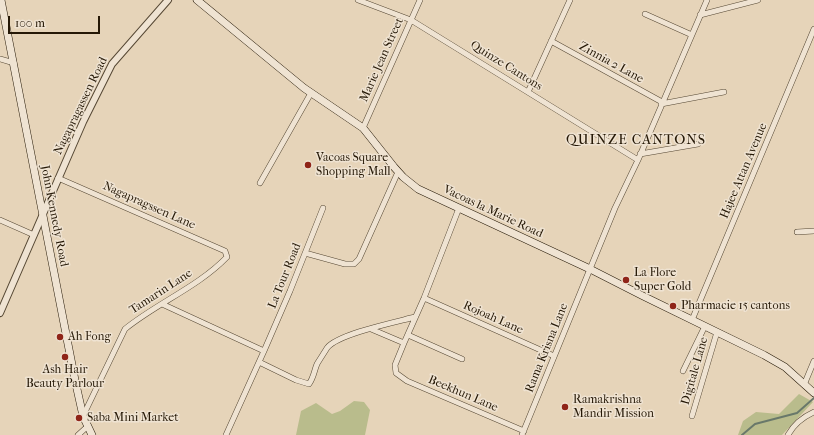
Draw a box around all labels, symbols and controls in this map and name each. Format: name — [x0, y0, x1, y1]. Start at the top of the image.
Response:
scale bar — [10, 8, 102, 34]
text: 100 m — [15, 16, 45, 30]
street label: Marie Jean Street — [357, 16, 407, 104]
street label: Quinze Cantons — [467, 38, 545, 94]
street label: Zinnia 2 Lane — [576, 39, 646, 87]
street label: Nagapragassen Road — [51, 55, 111, 157]
street label: Hajee Attan Avenue — [717, 121, 771, 221]
district label: QUINZE CANTONS — [566, 133, 706, 149]
place label: Vacoas Square Shopping Mall — [316, 151, 391, 179]
marker: Vacoas Square Shopping Mall — [303, 160, 313, 170]
street label: John Kennedy Road — [37, 164, 71, 268]
street label: Nagapragssen Lane — [100, 179, 198, 233]
street label: Vacoas la Marie Road — [441, 183, 545, 241]
street label: La Tour Road — [265, 241, 305, 311]
street label: Tamarin Lane — [127, 266, 195, 318]
place label: La Flore Super Gold — [634, 266, 691, 294]
marker: La Flore Super Gold — [621, 275, 631, 285]
street label: Rojoah Lane — [461, 298, 525, 338]
place label: Pharmacie 15 cantons — [681, 299, 790, 313]
street label: Rama Krisna Lane — [523, 301, 571, 395]
marker: Pharmacie 15 cantons — [668, 301, 678, 311]
place label: Ah Fong — [68, 330, 111, 344]
marker: Ah Fong — [55, 332, 65, 342]
street label: Digitale Lane — [678, 335, 712, 407]
marker: Ash Hair Beauty Parlour — [60, 352, 70, 362]
place label: Ash Hair Beauty Parlour — [26, 363, 104, 391]
street label: Beekhun Lane — [426, 373, 500, 415]
place label: Ramakrishna Mandir Mission — [573, 393, 654, 421]
marker: Ramakrishna Mandir Mission — [560, 402, 570, 412]
place label: Saba Mini Market — [87, 411, 179, 425]
marker: Saba Mini Market — [74, 413, 84, 423]

